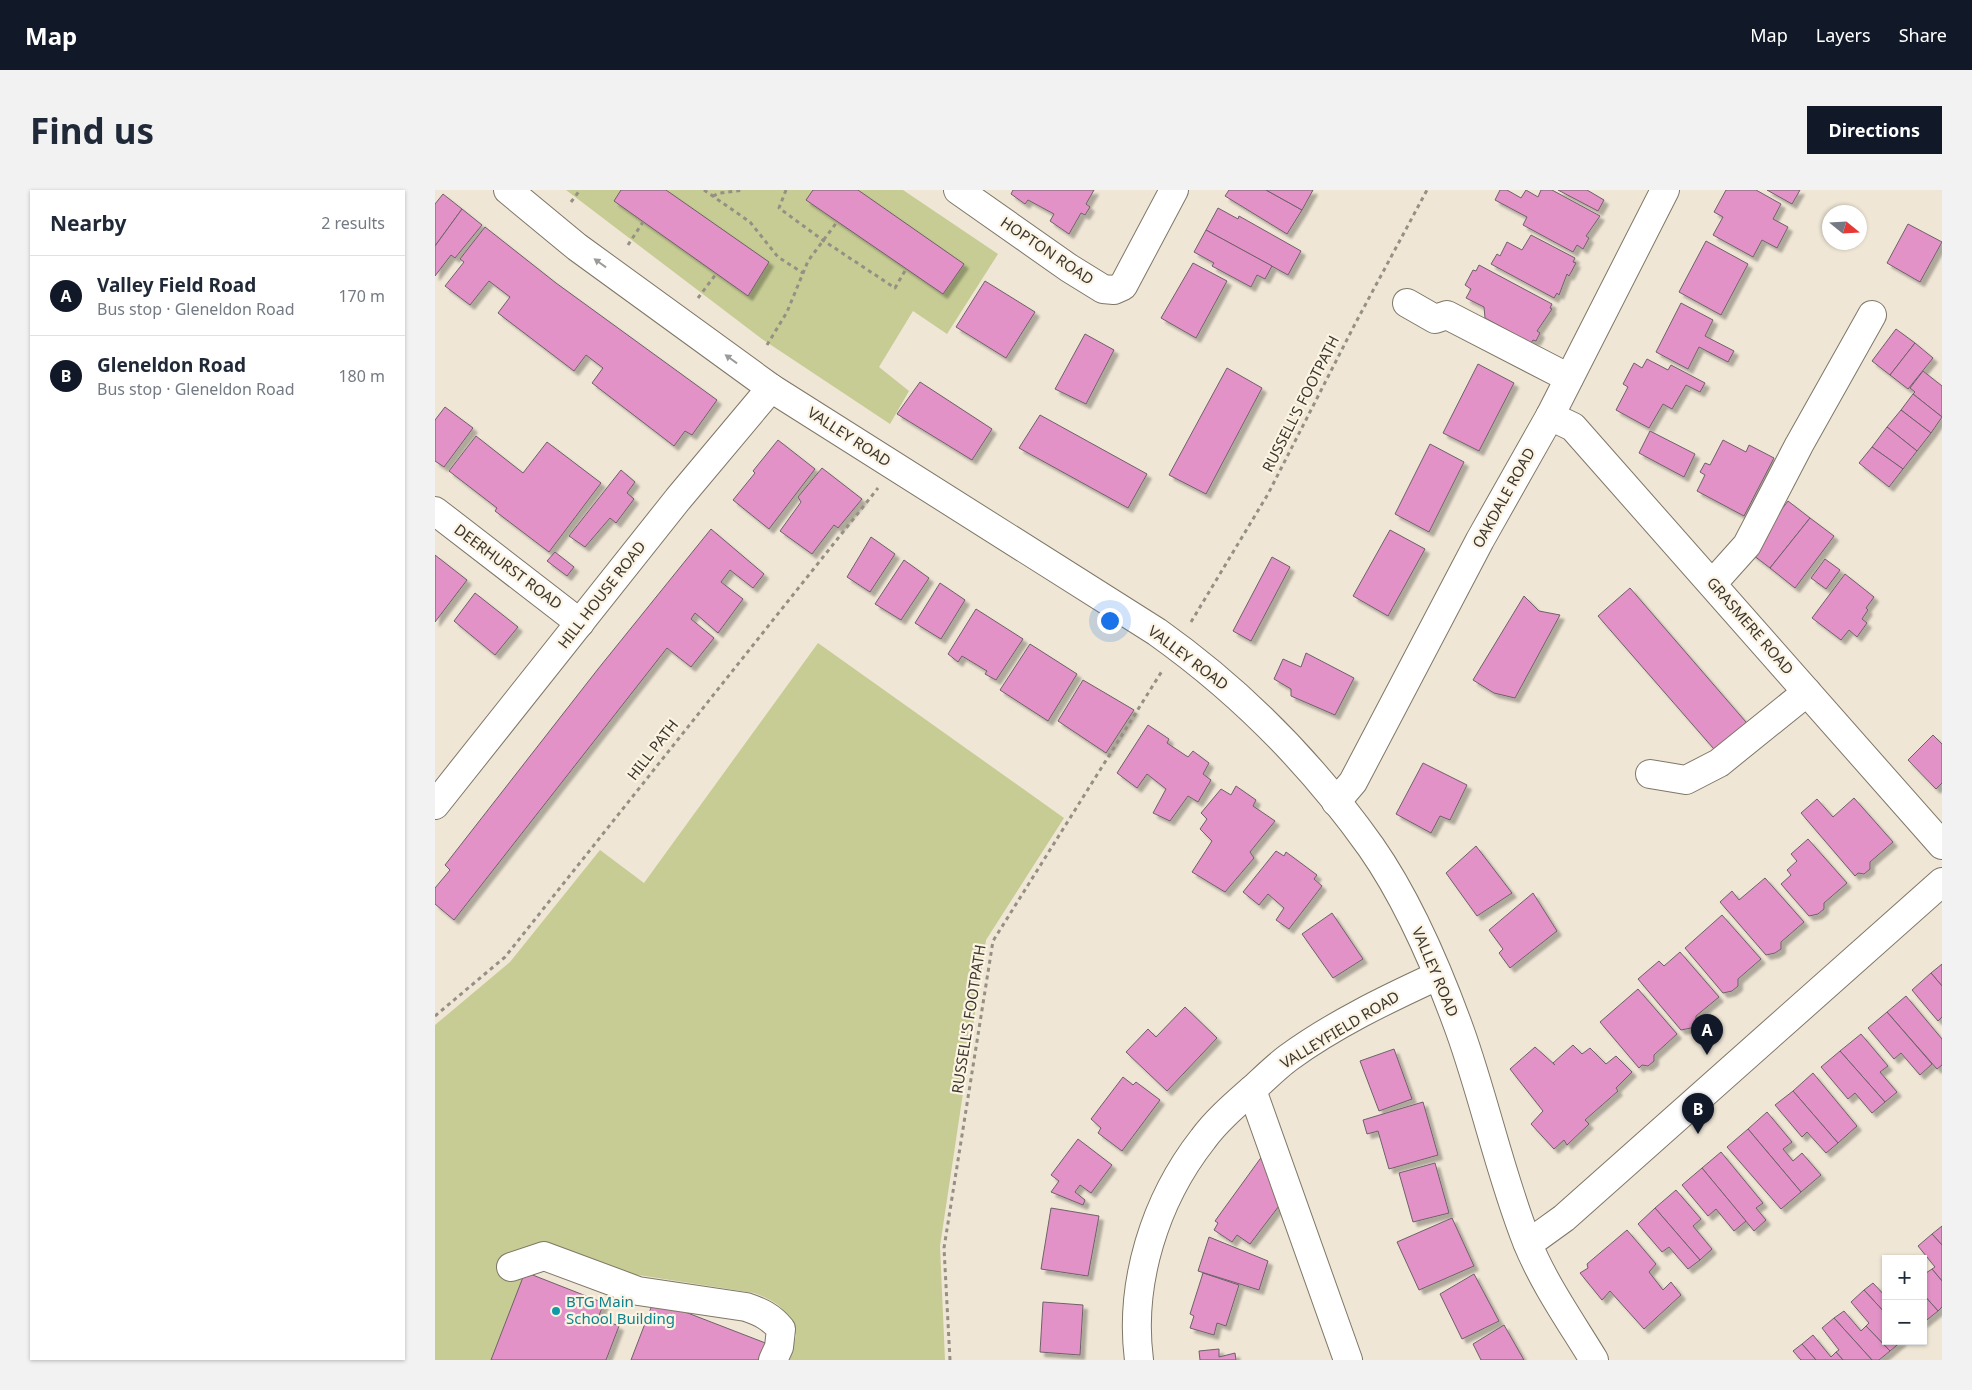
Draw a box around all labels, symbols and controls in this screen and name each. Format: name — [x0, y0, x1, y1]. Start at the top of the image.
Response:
text: Map — [25, 19, 77, 52]
text: Map — [1750, 23, 1788, 47]
text: Layers — [1816, 23, 1871, 47]
text: Share — [1899, 23, 1947, 47]
button: Directions — [1807, 106, 1942, 154]
text: Find us — [30, 107, 154, 154]
north arrow — [1822, 205, 1867, 250]
text: Nearby — [50, 209, 126, 237]
text: 2 results — [321, 212, 385, 234]
street label: HOPTON ROAD — [997, 212, 1098, 289]
one-way arrow — [594, 258, 607, 269]
text: Valley Field Road — [97, 272, 256, 298]
text: A — [60, 285, 72, 307]
text: 170 m — [338, 285, 385, 307]
text: Bus stop · Gleneldon Road — [97, 298, 295, 320]
street label: RUSSELL'S FOOTPATH — [1257, 332, 1343, 475]
text: Gleneldon Road — [97, 352, 246, 378]
one-way arrow — [725, 354, 738, 364]
text: B — [61, 365, 71, 387]
text: 180 m — [338, 365, 385, 387]
text: Bus stop · Gleneldon Road — [97, 378, 295, 400]
street label: VALLEY ROAD — [804, 402, 895, 471]
street label: OAKDALE ROAD — [1467, 444, 1539, 551]
street label: DEERHURST ROAD — [451, 519, 567, 613]
street label: HILL HOUSE ROAD — [553, 536, 650, 652]
street label: GRASMERE ROAD — [1703, 572, 1799, 678]
your location — [1097, 608, 1123, 634]
street label: VALLEY ROAD — [1144, 620, 1233, 694]
street label: HILL PATH — [622, 715, 682, 784]
street label: VALLEY ROAD — [1408, 924, 1464, 1020]
street label: RUSSELL'S FOOTPATH — [946, 943, 990, 1095]
street label: VALLEYFIELD ROAD — [1276, 986, 1403, 1073]
pin: A — [1691, 1014, 1723, 1055]
pin: B — [1682, 1093, 1714, 1134]
map controls — [1882, 1255, 1927, 1345]
button: + — [1882, 1255, 1927, 1300]
place label: BTG Main School Building — [566, 1291, 675, 1328]
button: − — [1882, 1300, 1927, 1345]
marker: BTG Main School Building — [550, 1305, 562, 1317]

